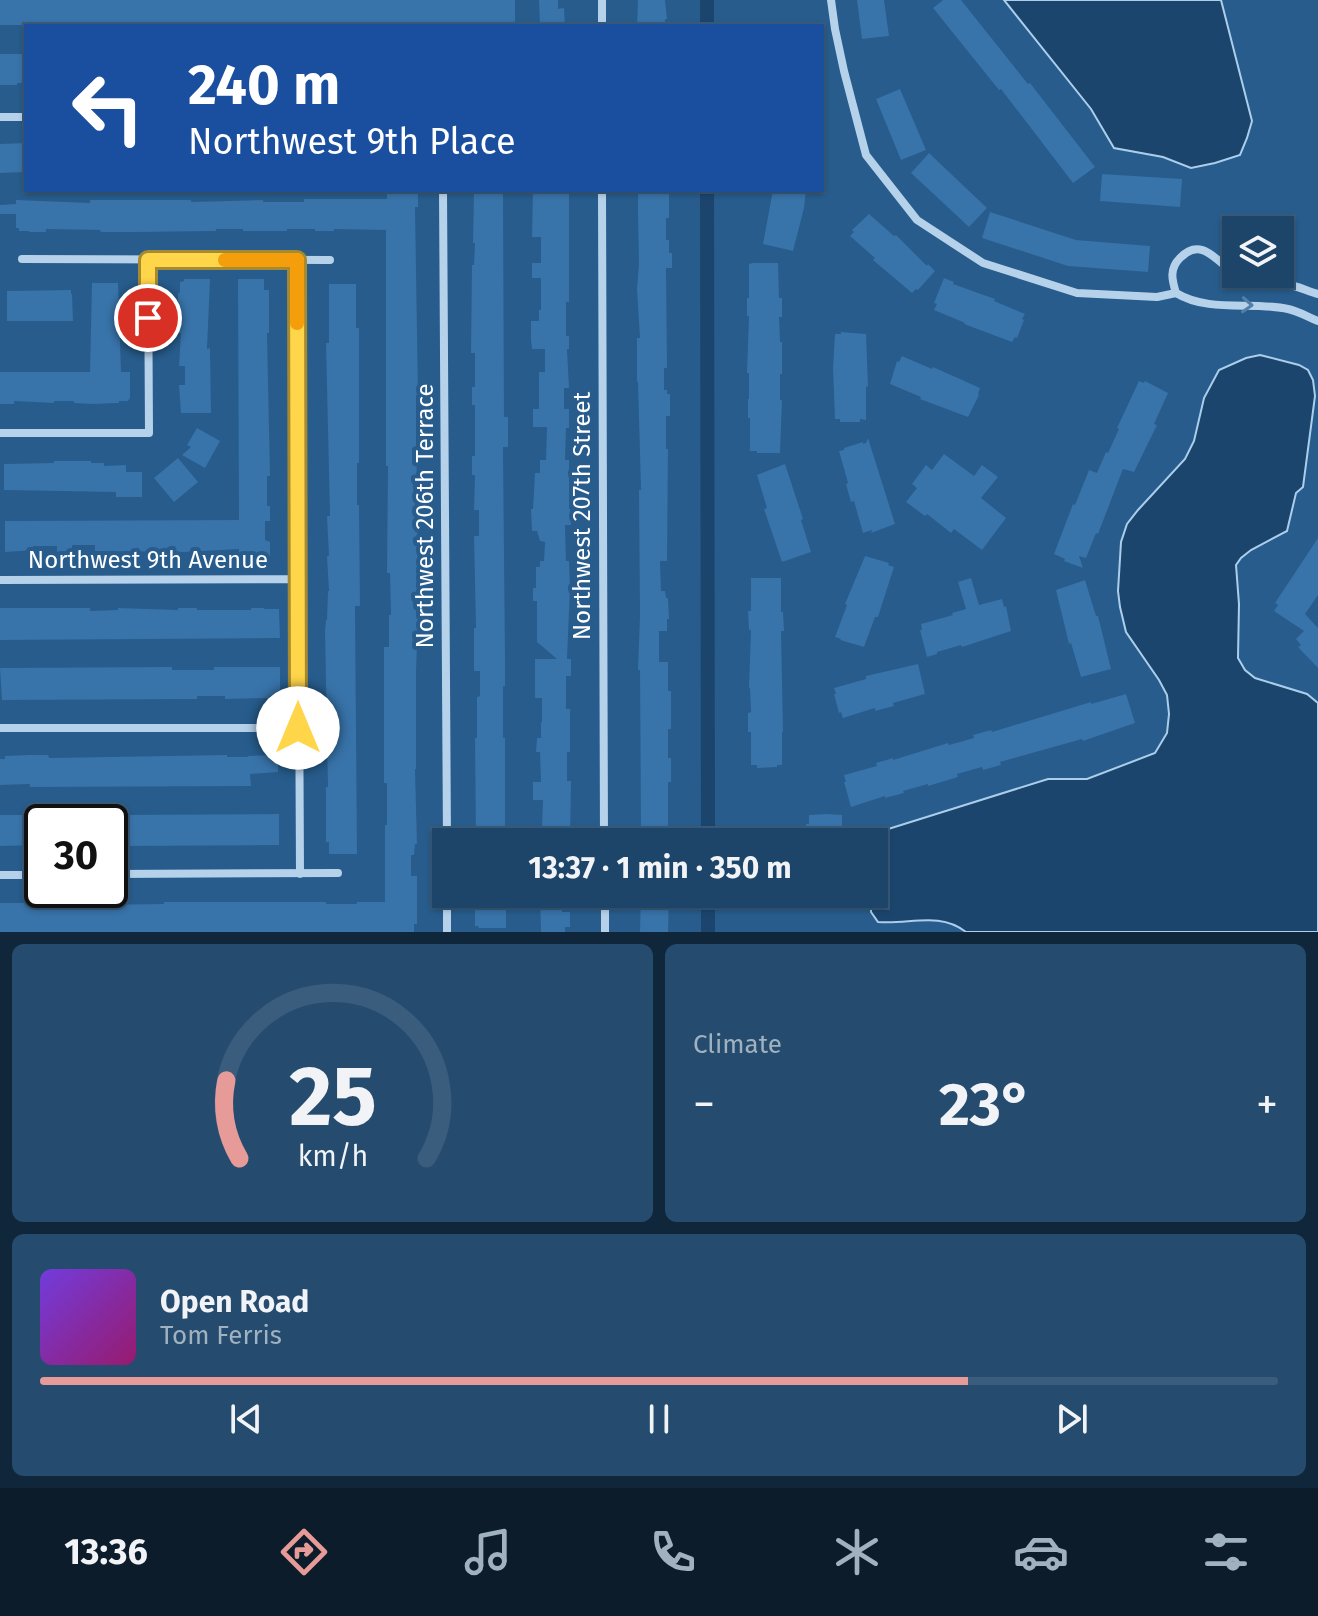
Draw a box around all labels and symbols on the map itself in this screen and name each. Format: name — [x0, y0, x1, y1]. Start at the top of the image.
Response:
pin — [114, 284, 182, 352]
one-way arrow — [1241, 296, 1254, 313]
street label: Northwest 206th Terrace — [411, 383, 439, 649]
street label: Northwest 207th Street — [568, 391, 596, 640]
street label: Northwest 9th Avenue — [28, 546, 268, 574]
position arrow — [256, 686, 340, 770]
speed limit sign: 30 — [24, 804, 128, 908]

